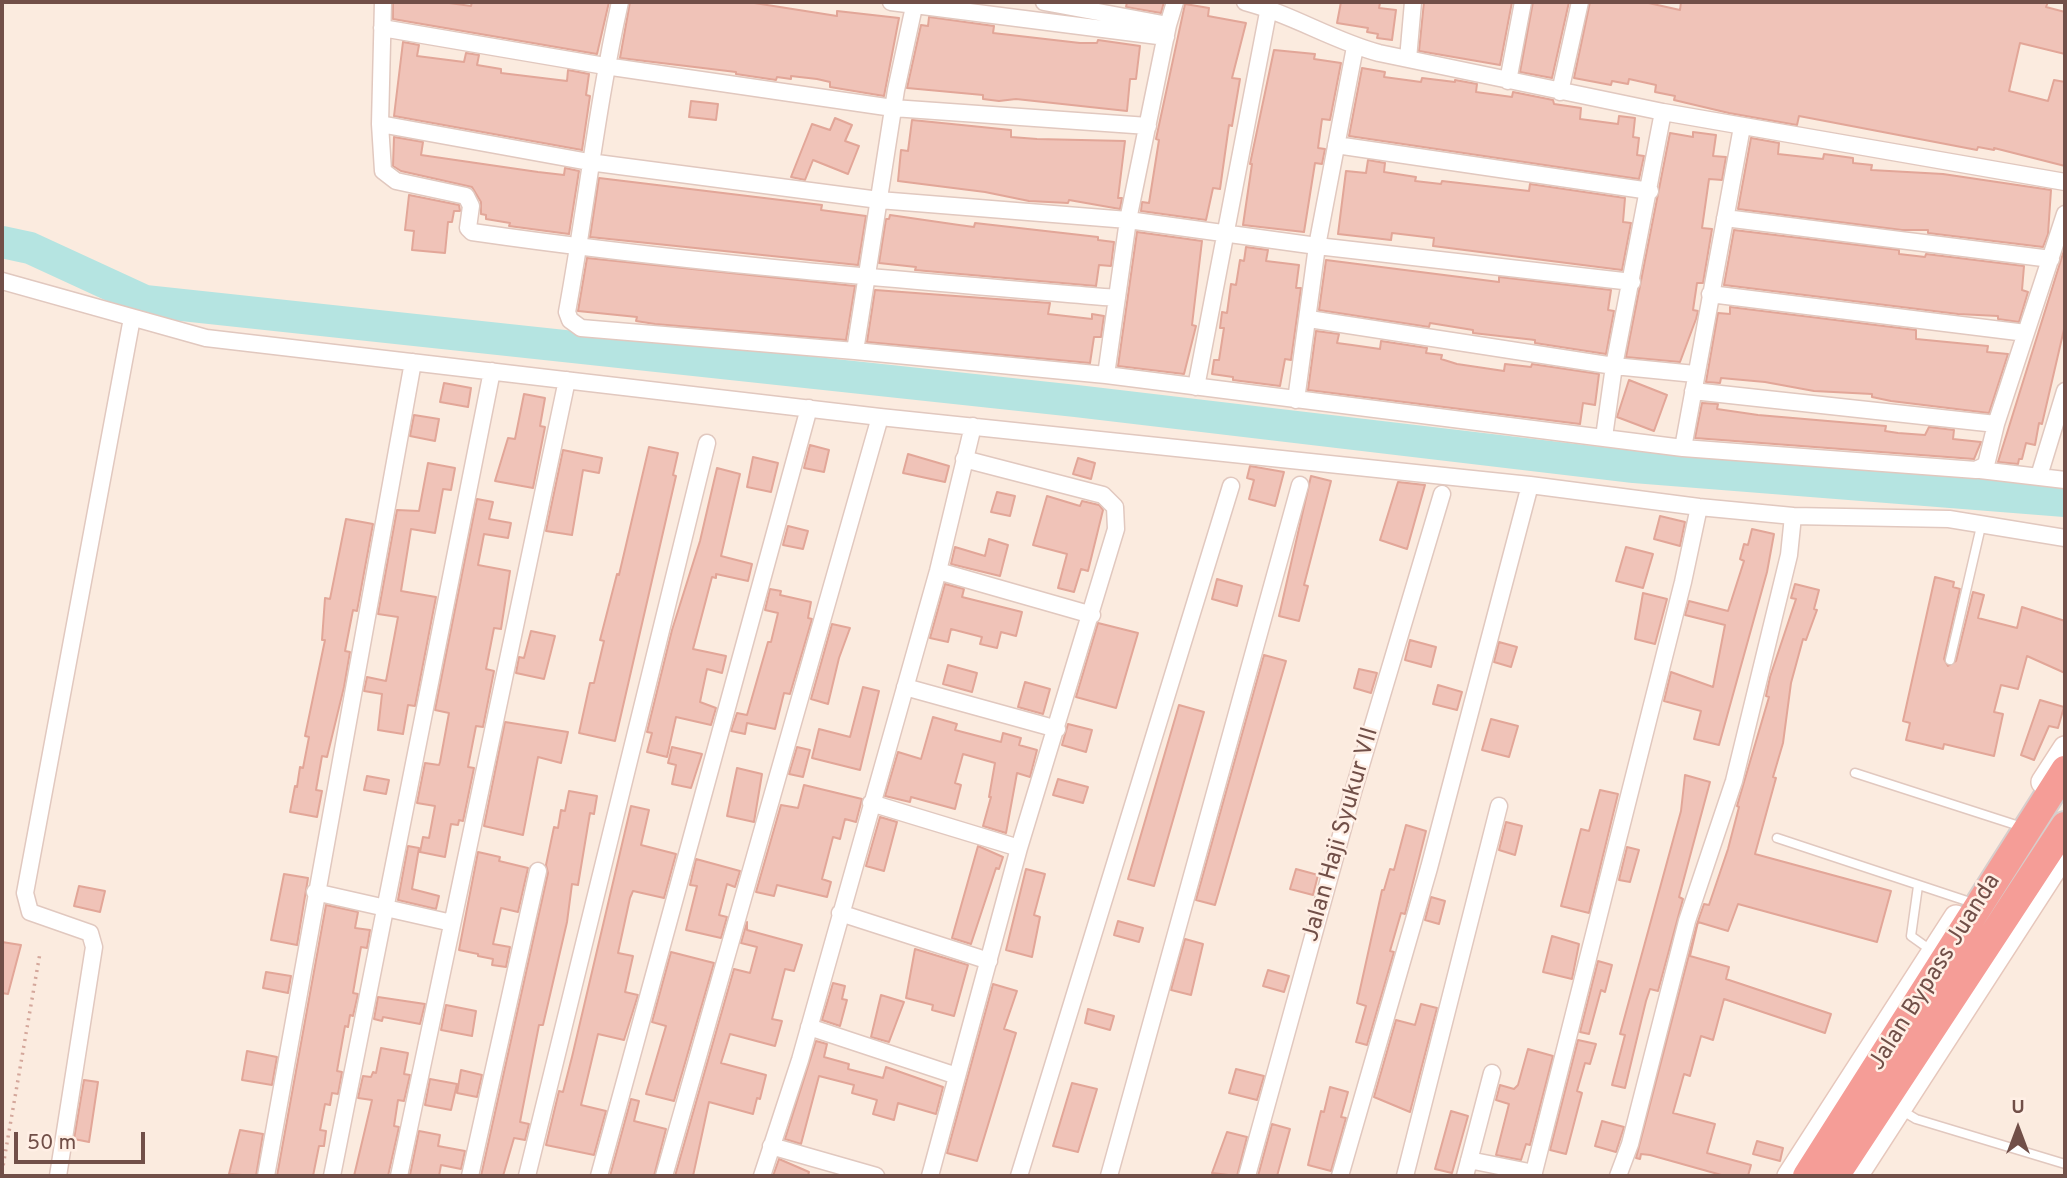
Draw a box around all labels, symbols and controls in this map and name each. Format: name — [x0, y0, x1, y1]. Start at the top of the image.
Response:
street label: Jalan Haji Syukur VII — [1298, 725, 1386, 945]
street label: Jalan Bypass Juanda — [1864, 869, 2008, 1077]
north arrow — [1983, 1094, 2053, 1164]
text: U — [2011, 1096, 2025, 1120]
scale bar — [18, 1118, 149, 1162]
text: 50 m — [27, 1130, 76, 1157]

